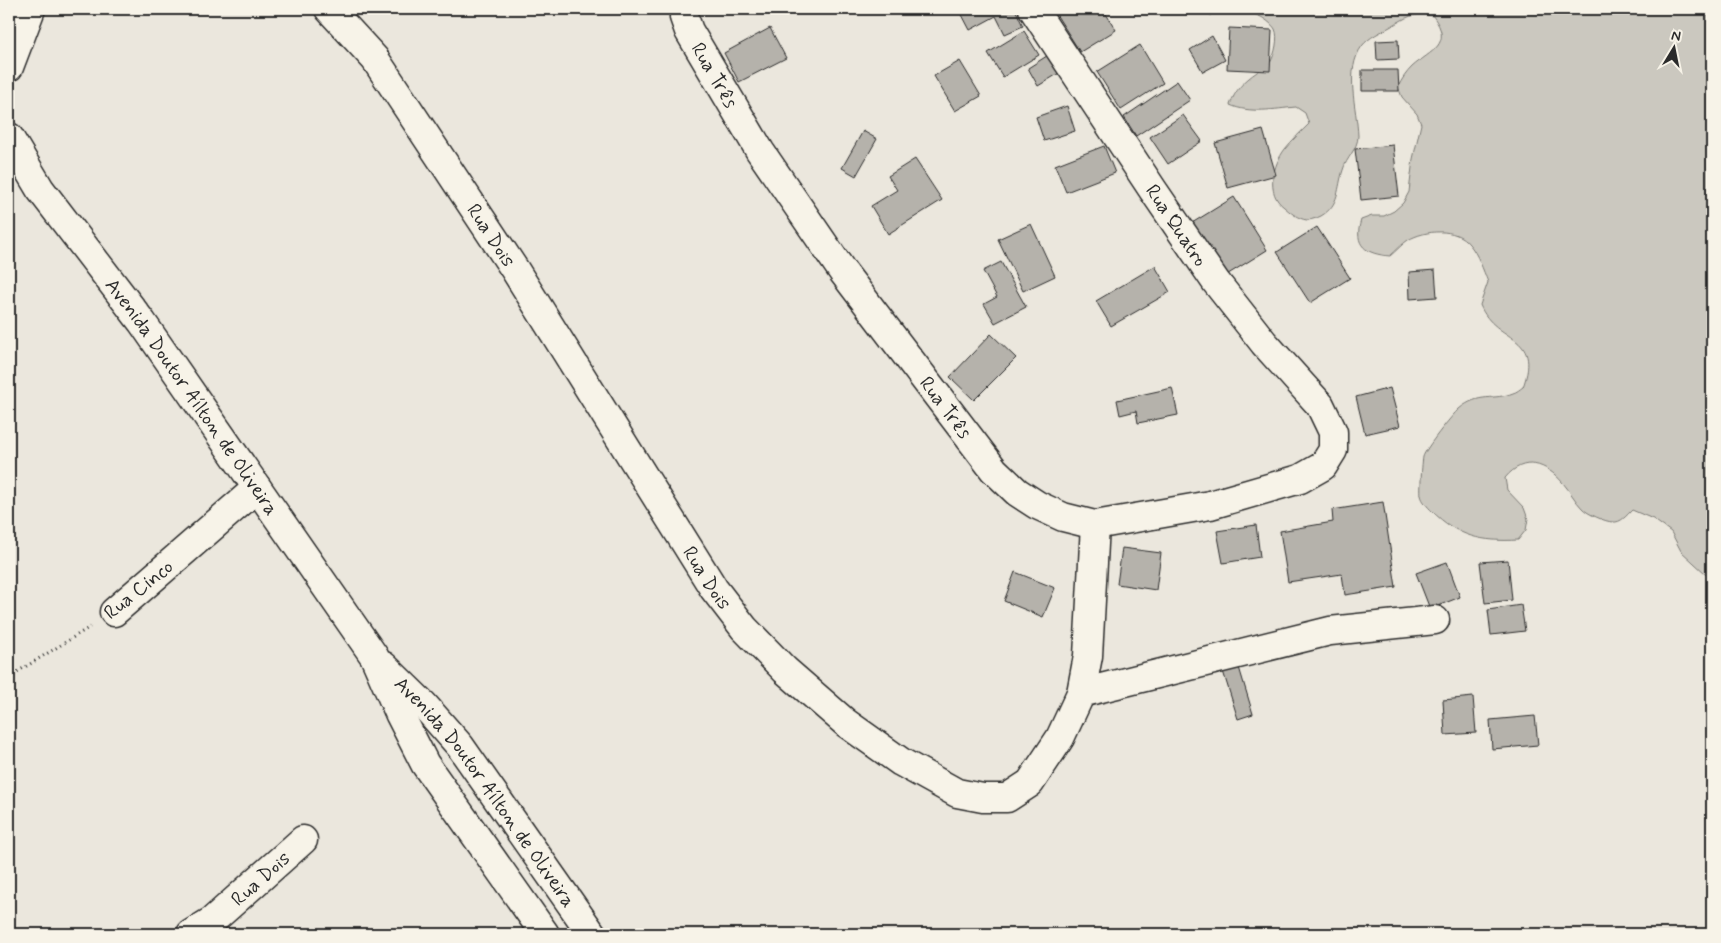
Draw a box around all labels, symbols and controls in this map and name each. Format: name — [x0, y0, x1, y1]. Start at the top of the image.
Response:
north arrow — [1648, 22, 1698, 72]
text: N — [1670, 27, 1682, 46]
street label: Rua Três — [684, 38, 744, 114]
street label: Rua Quatro — [1138, 179, 1213, 272]
street label: Rua Dois — [460, 199, 521, 273]
street label: Avenida Doutor Aílton de Oliveira — [98, 273, 284, 521]
street label: Rua Três — [912, 371, 978, 445]
street label: Rua Dois — [676, 541, 737, 616]
street label: Rua Cinco — [98, 554, 179, 627]
street label: Avenida Doutor Aílton de Oliveira — [388, 671, 581, 913]
street label: Rua Dois — [226, 846, 297, 913]

